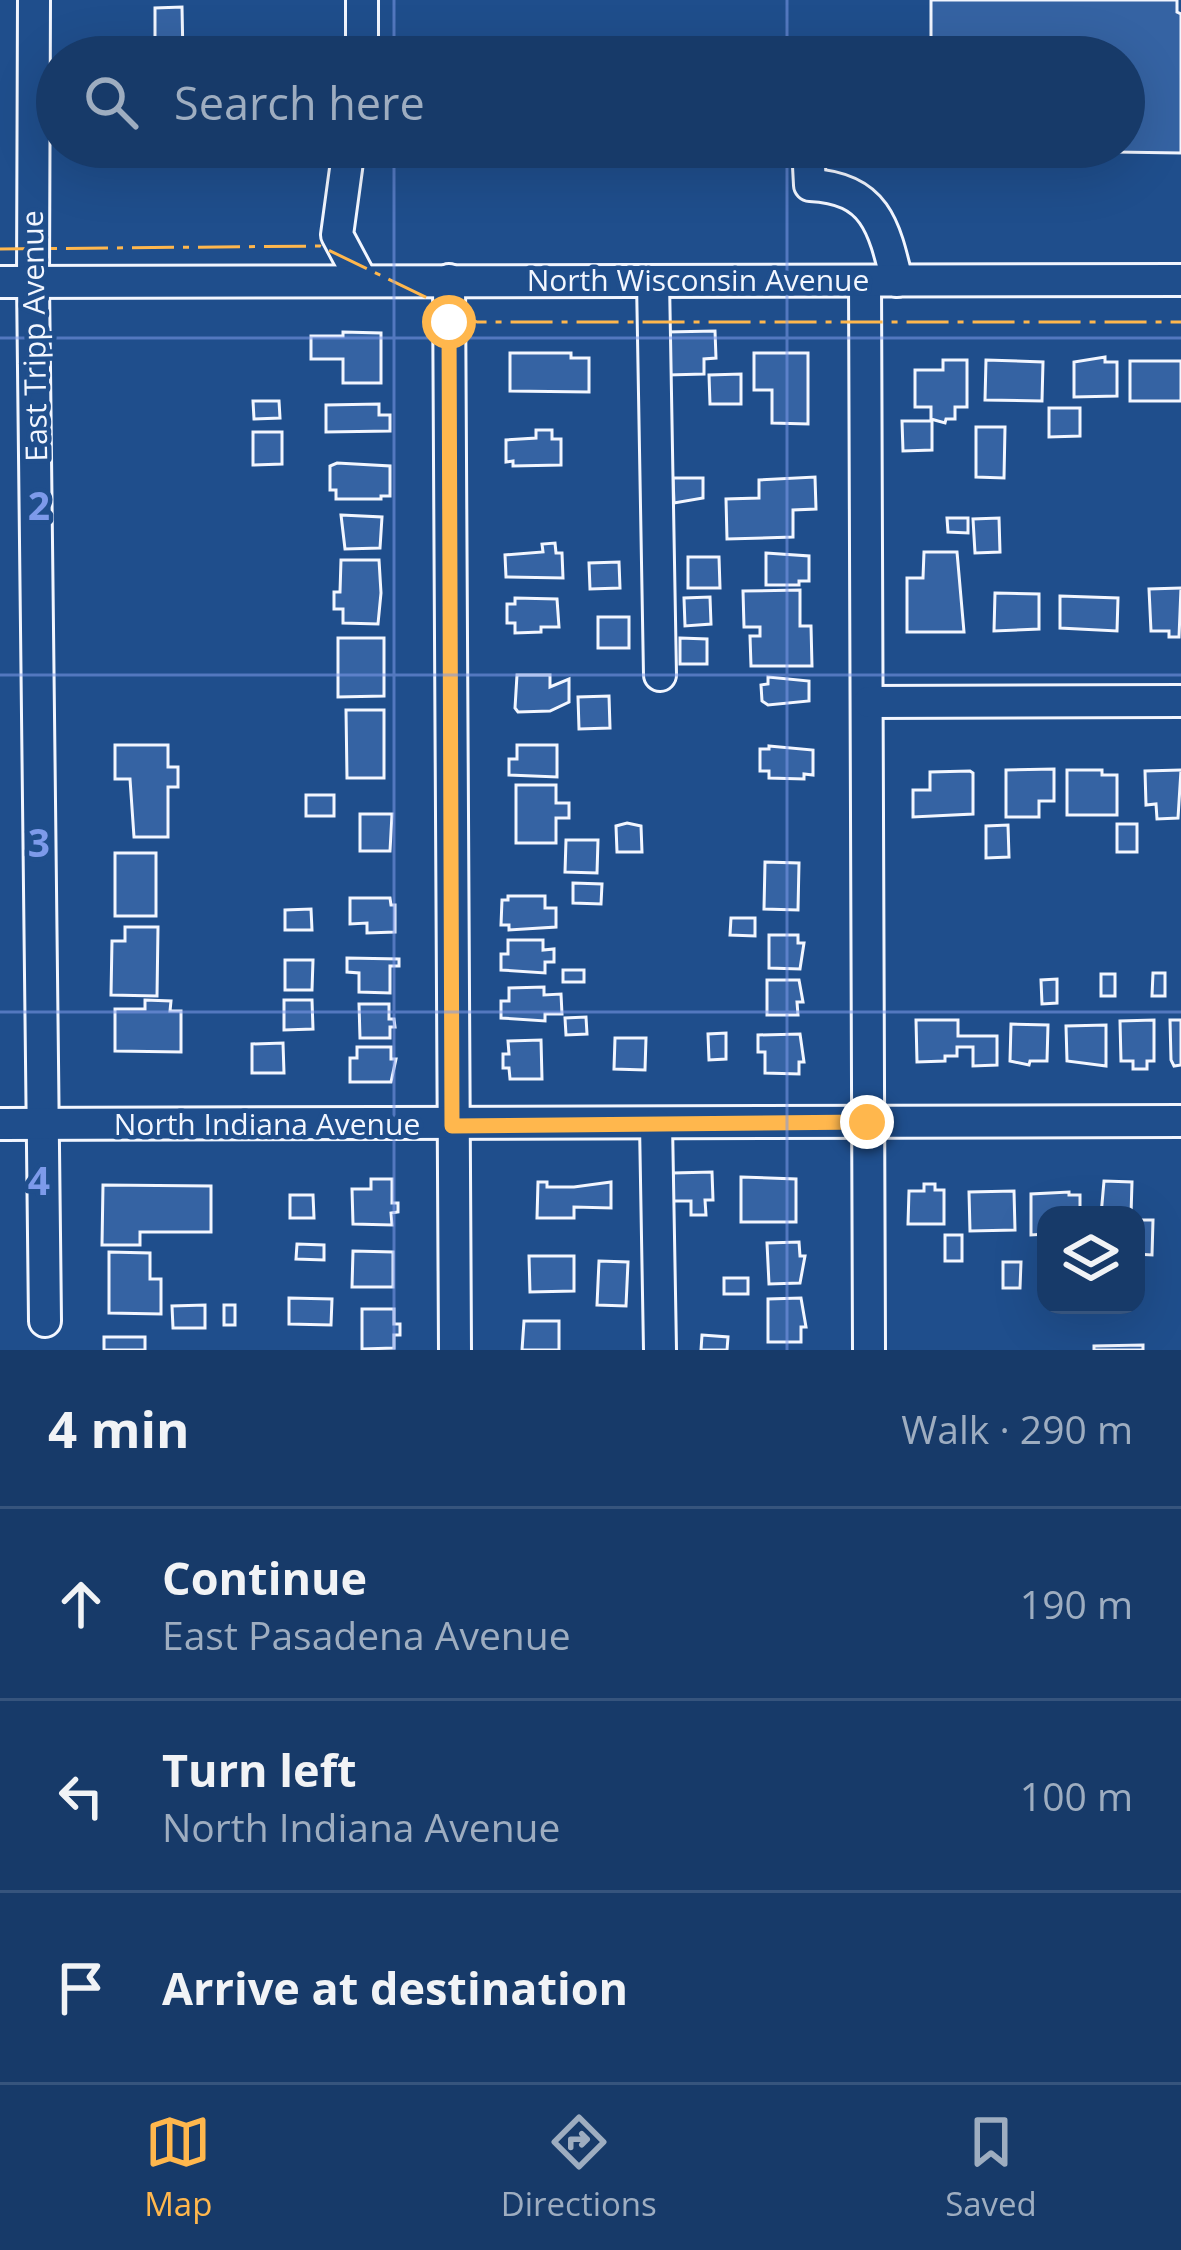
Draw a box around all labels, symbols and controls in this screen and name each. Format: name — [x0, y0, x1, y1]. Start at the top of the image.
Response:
search box — [36, 36, 1145, 168]
icon: search — [78, 69, 144, 135]
text: Search here — [174, 72, 425, 133]
street label: East Tripp Avenue — [11, 210, 56, 462]
street label: North Wisconsin Avenue — [527, 259, 869, 300]
route start — [422, 295, 476, 349]
text: 2 — [28, 478, 50, 531]
text: 3 — [28, 815, 50, 868]
route end — [840, 1095, 894, 1149]
street label: North Indiana Avenue — [114, 1103, 420, 1144]
text: 4 — [28, 1153, 50, 1206]
map controls — [1037, 1206, 1145, 1314]
button: layers — [1037, 1206, 1145, 1314]
text: 4 min — [48, 1393, 190, 1463]
text: Walk · 290 m — [901, 1402, 1133, 1455]
text: Continue — [162, 1547, 367, 1608]
icon: ahead — [48, 1571, 114, 1637]
text: 190 m — [1020, 1577, 1133, 1630]
text: East Pasadena Avenue — [162, 1608, 571, 1661]
text: Turn left — [162, 1739, 357, 1800]
icon: left — [48, 1763, 114, 1829]
text: 100 m — [1020, 1769, 1133, 1822]
text: North Indiana Avenue — [162, 1800, 560, 1853]
icon: arrive — [48, 1955, 114, 2021]
text: Arrive at destination — [162, 1957, 628, 2018]
tab: Map — [144, 2109, 212, 2226]
tab: Directions — [501, 2109, 657, 2226]
tab: Saved — [945, 2109, 1037, 2226]

